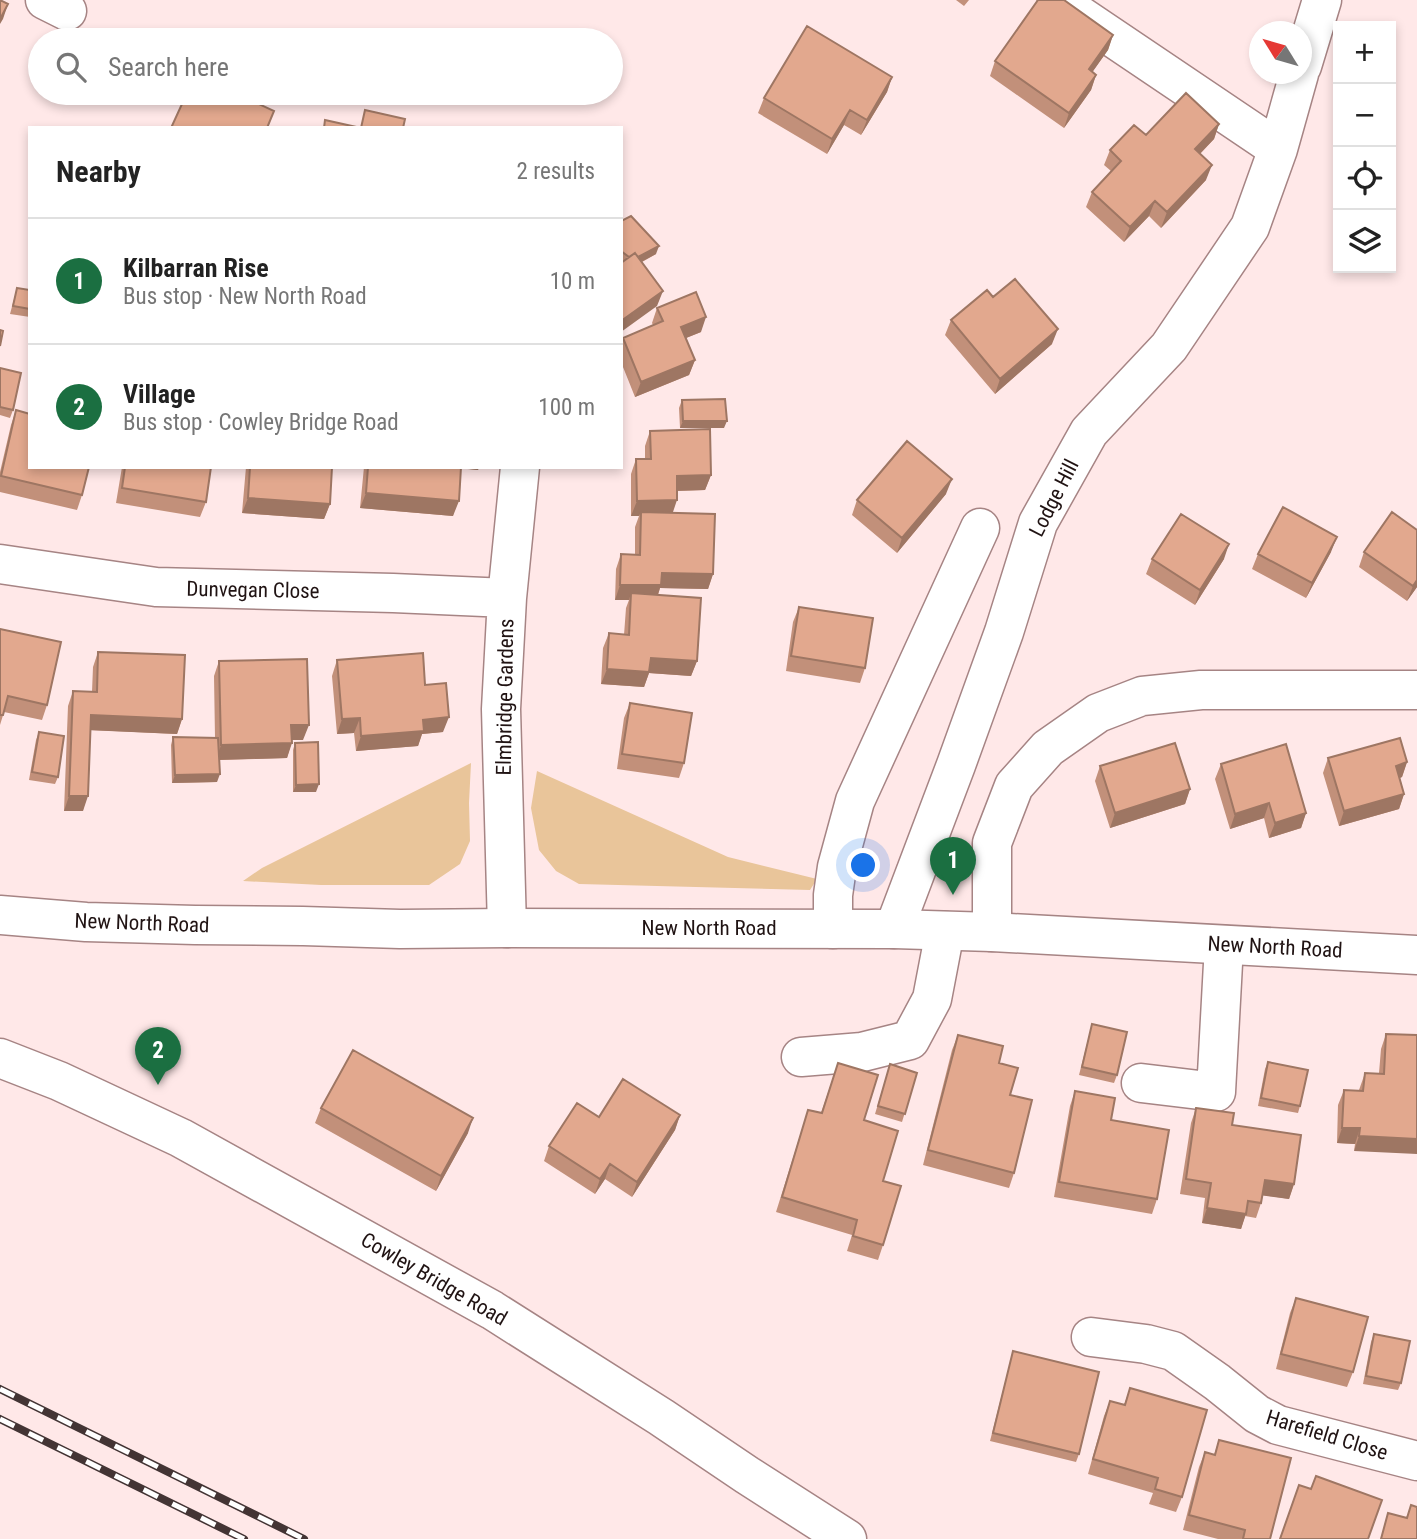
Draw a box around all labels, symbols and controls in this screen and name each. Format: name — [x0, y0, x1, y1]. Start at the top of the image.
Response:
north arrow — [1249, 21, 1312, 84]
map controls — [1333, 21, 1396, 273]
button: + — [1333, 21, 1396, 84]
search box — [28, 28, 623, 105]
icon: search — [52, 48, 90, 86]
text: Search here — [108, 52, 229, 82]
button: − — [1333, 84, 1396, 147]
button: locate — [1333, 147, 1396, 210]
text: Nearby — [56, 154, 141, 189]
text: 2 results — [517, 158, 595, 185]
button: layers — [1333, 210, 1396, 273]
text: Kilbarran Rise — [123, 253, 269, 283]
text: 1 — [73, 268, 85, 295]
text: 10 m — [550, 268, 595, 295]
text: Bus stop · New North Road — [123, 283, 367, 310]
text: Village — [123, 379, 195, 409]
text: 2 — [73, 394, 85, 421]
text: 100 m — [538, 394, 595, 421]
text: Bus stop · Cowley Bridge Road — [123, 409, 399, 436]
street label: Lodge Hill — [1024, 455, 1084, 541]
street label: Dunvegan Close — [186, 577, 320, 603]
street label: Elmbridge Gardens — [492, 618, 518, 776]
pin: 1 — [930, 837, 976, 895]
your location — [846, 848, 880, 882]
street label: New North Road — [74, 909, 210, 937]
street label: New North Road — [641, 916, 777, 940]
street label: New North Road — [1207, 931, 1343, 963]
pin: 2 — [135, 1027, 181, 1085]
street label: Cowley Bridge Road — [357, 1227, 511, 1331]
street label: Harefield Close — [1263, 1405, 1391, 1465]

